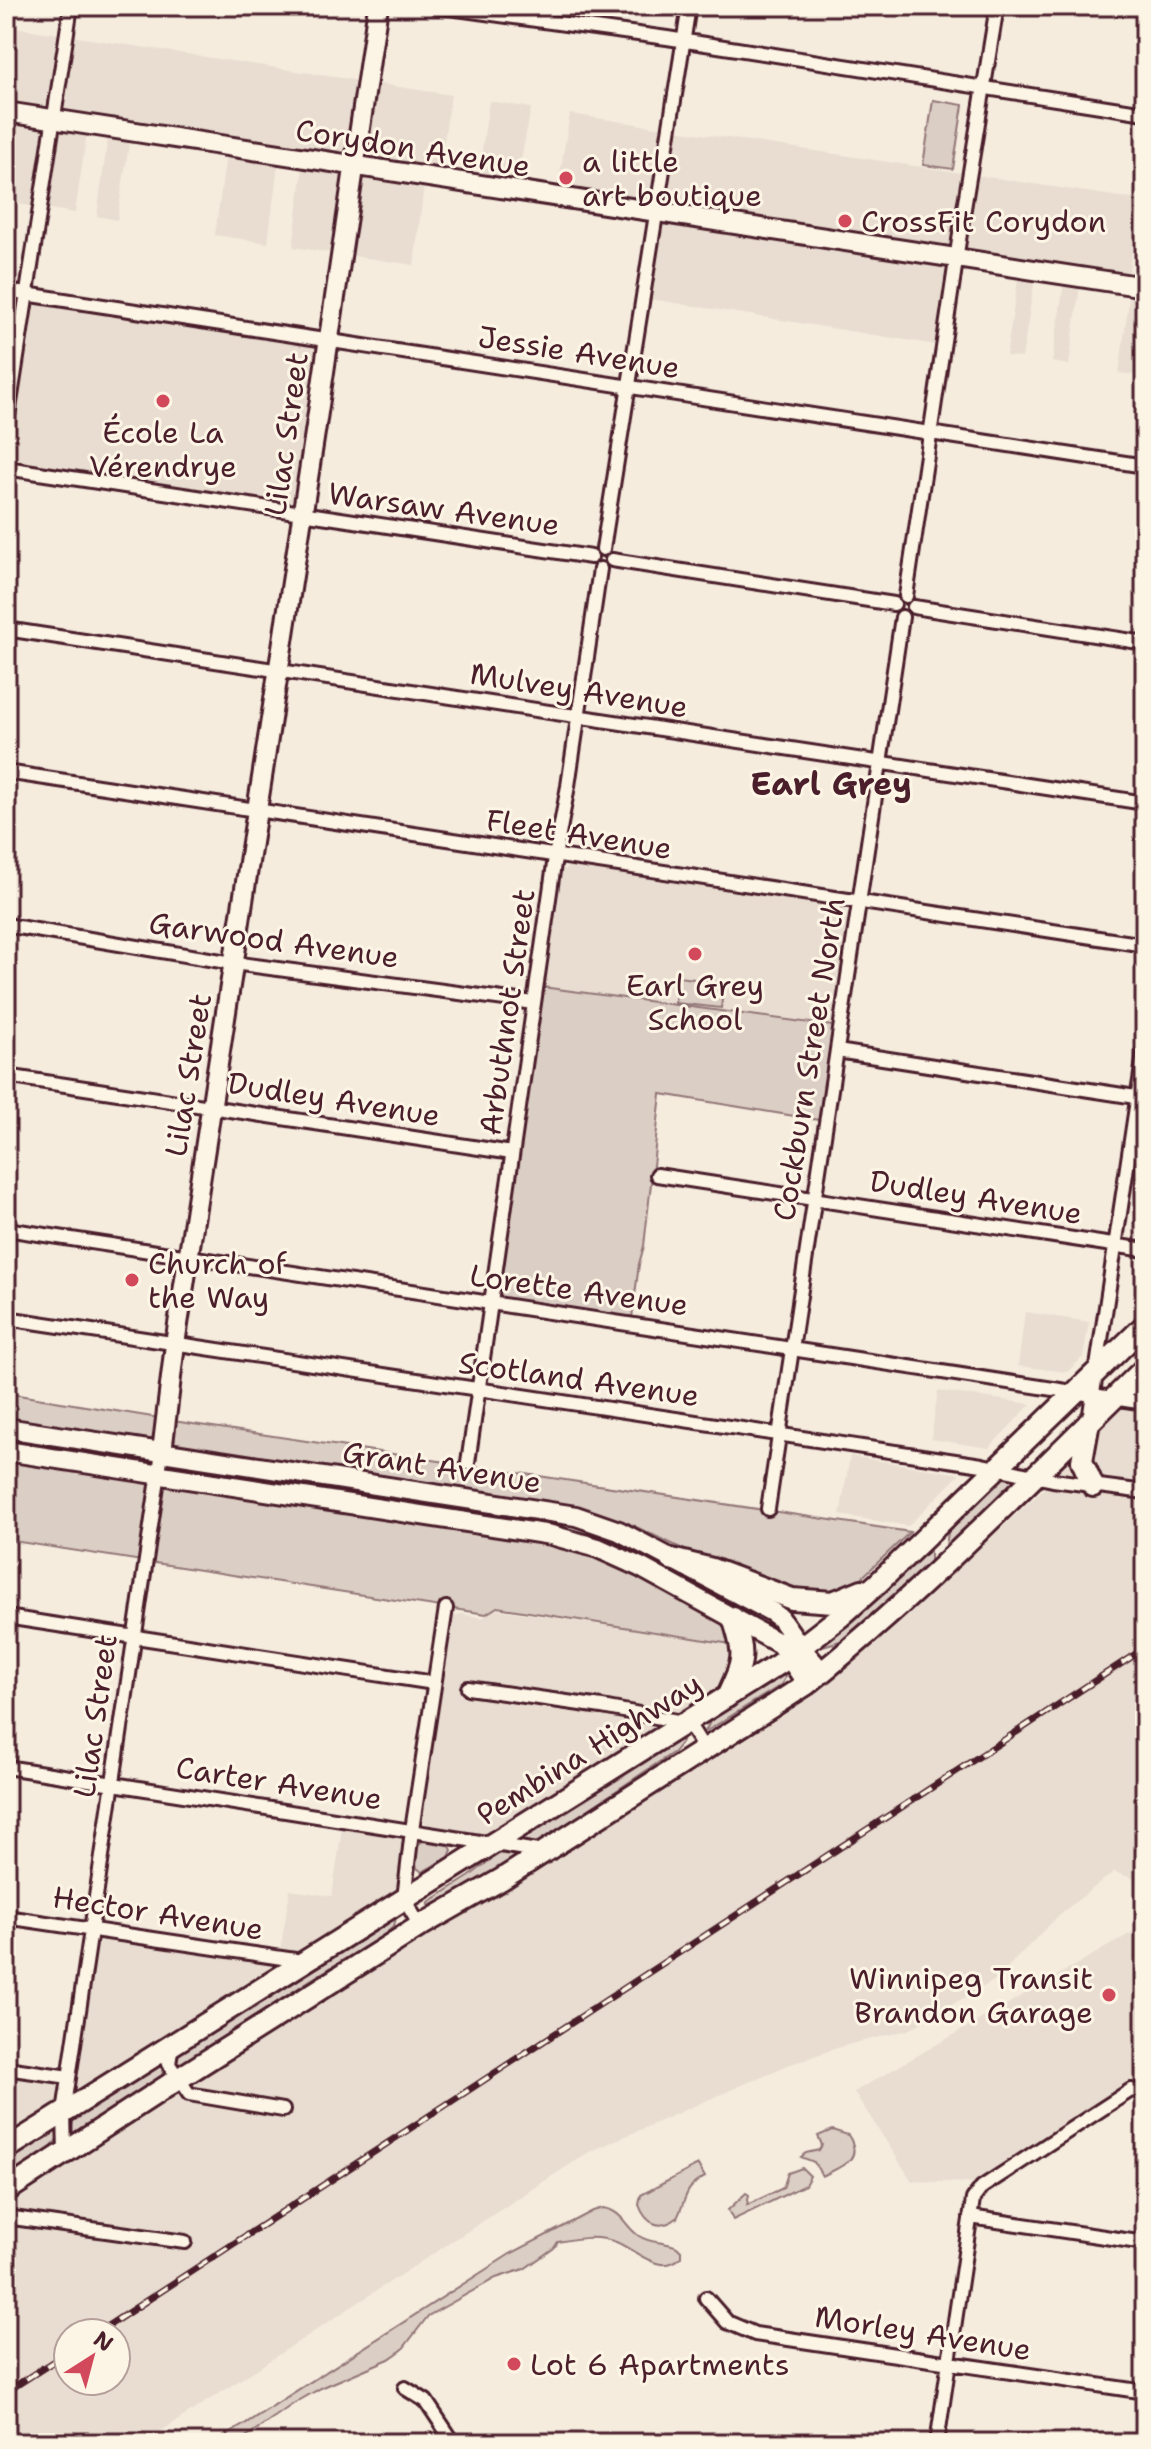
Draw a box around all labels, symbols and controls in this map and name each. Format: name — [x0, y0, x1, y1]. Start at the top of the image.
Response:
street label: Corydon Avenue — [293, 109, 533, 187]
place label: a little art boutique — [582, 141, 762, 216]
marker: a little art boutique — [557, 169, 575, 187]
place label: CrossFit Corydon — [861, 201, 1106, 242]
marker: CrossFit Corydon — [836, 212, 854, 230]
street label: Jessie Avenue — [475, 316, 683, 388]
street label: Lilac Street — [254, 349, 318, 519]
marker: École La Vérendrye — [154, 392, 172, 410]
place label: École La Vérendrye — [89, 412, 237, 487]
street label: Warsaw Avenue — [326, 472, 562, 546]
street label: Mulvey Avenue — [467, 653, 691, 727]
district label: Earl Grey — [750, 762, 912, 805]
street label: Fleet Avenue — [483, 799, 675, 869]
street label: Arbuthnot Street — [469, 886, 545, 1138]
street label: Cockburn Street North — [763, 894, 855, 1224]
street label: Garwood Avenue — [146, 902, 402, 978]
marker: Earl Grey School — [686, 945, 704, 963]
place label: Earl Grey School — [626, 965, 764, 1040]
street label: Lilac Street — [155, 990, 221, 1160]
street label: Dudley Avenue — [225, 1062, 443, 1136]
street label: Dudley Avenue — [867, 1160, 1085, 1234]
place label: Church of the Way — [148, 1243, 288, 1318]
street label: Lorette Avenue — [467, 1254, 691, 1326]
marker: Church of the Way — [123, 1271, 141, 1289]
street label: Scotland Avenue — [456, 1342, 702, 1416]
street label: Grant Avenue — [340, 1431, 544, 1503]
street label: Lilac Street — [63, 1631, 127, 1801]
street label: Pembina Highway — [469, 1663, 709, 1835]
street label: Carter Avenue — [173, 1746, 385, 1820]
street label: Hector Avenue — [50, 1876, 266, 1950]
place label: Winnipeg Transit Brandon Garage — [849, 1958, 1093, 2033]
marker: Winnipeg Transit Brandon Garage — [1100, 1986, 1118, 2004]
street label: Morley Avenue — [812, 2296, 1034, 2370]
north arrow — [52, 2317, 132, 2397]
text: N — [88, 2324, 119, 2358]
place label: Lot 6 Apartments — [530, 2344, 790, 2385]
marker: Lot 6 Apartments — [505, 2355, 523, 2373]

